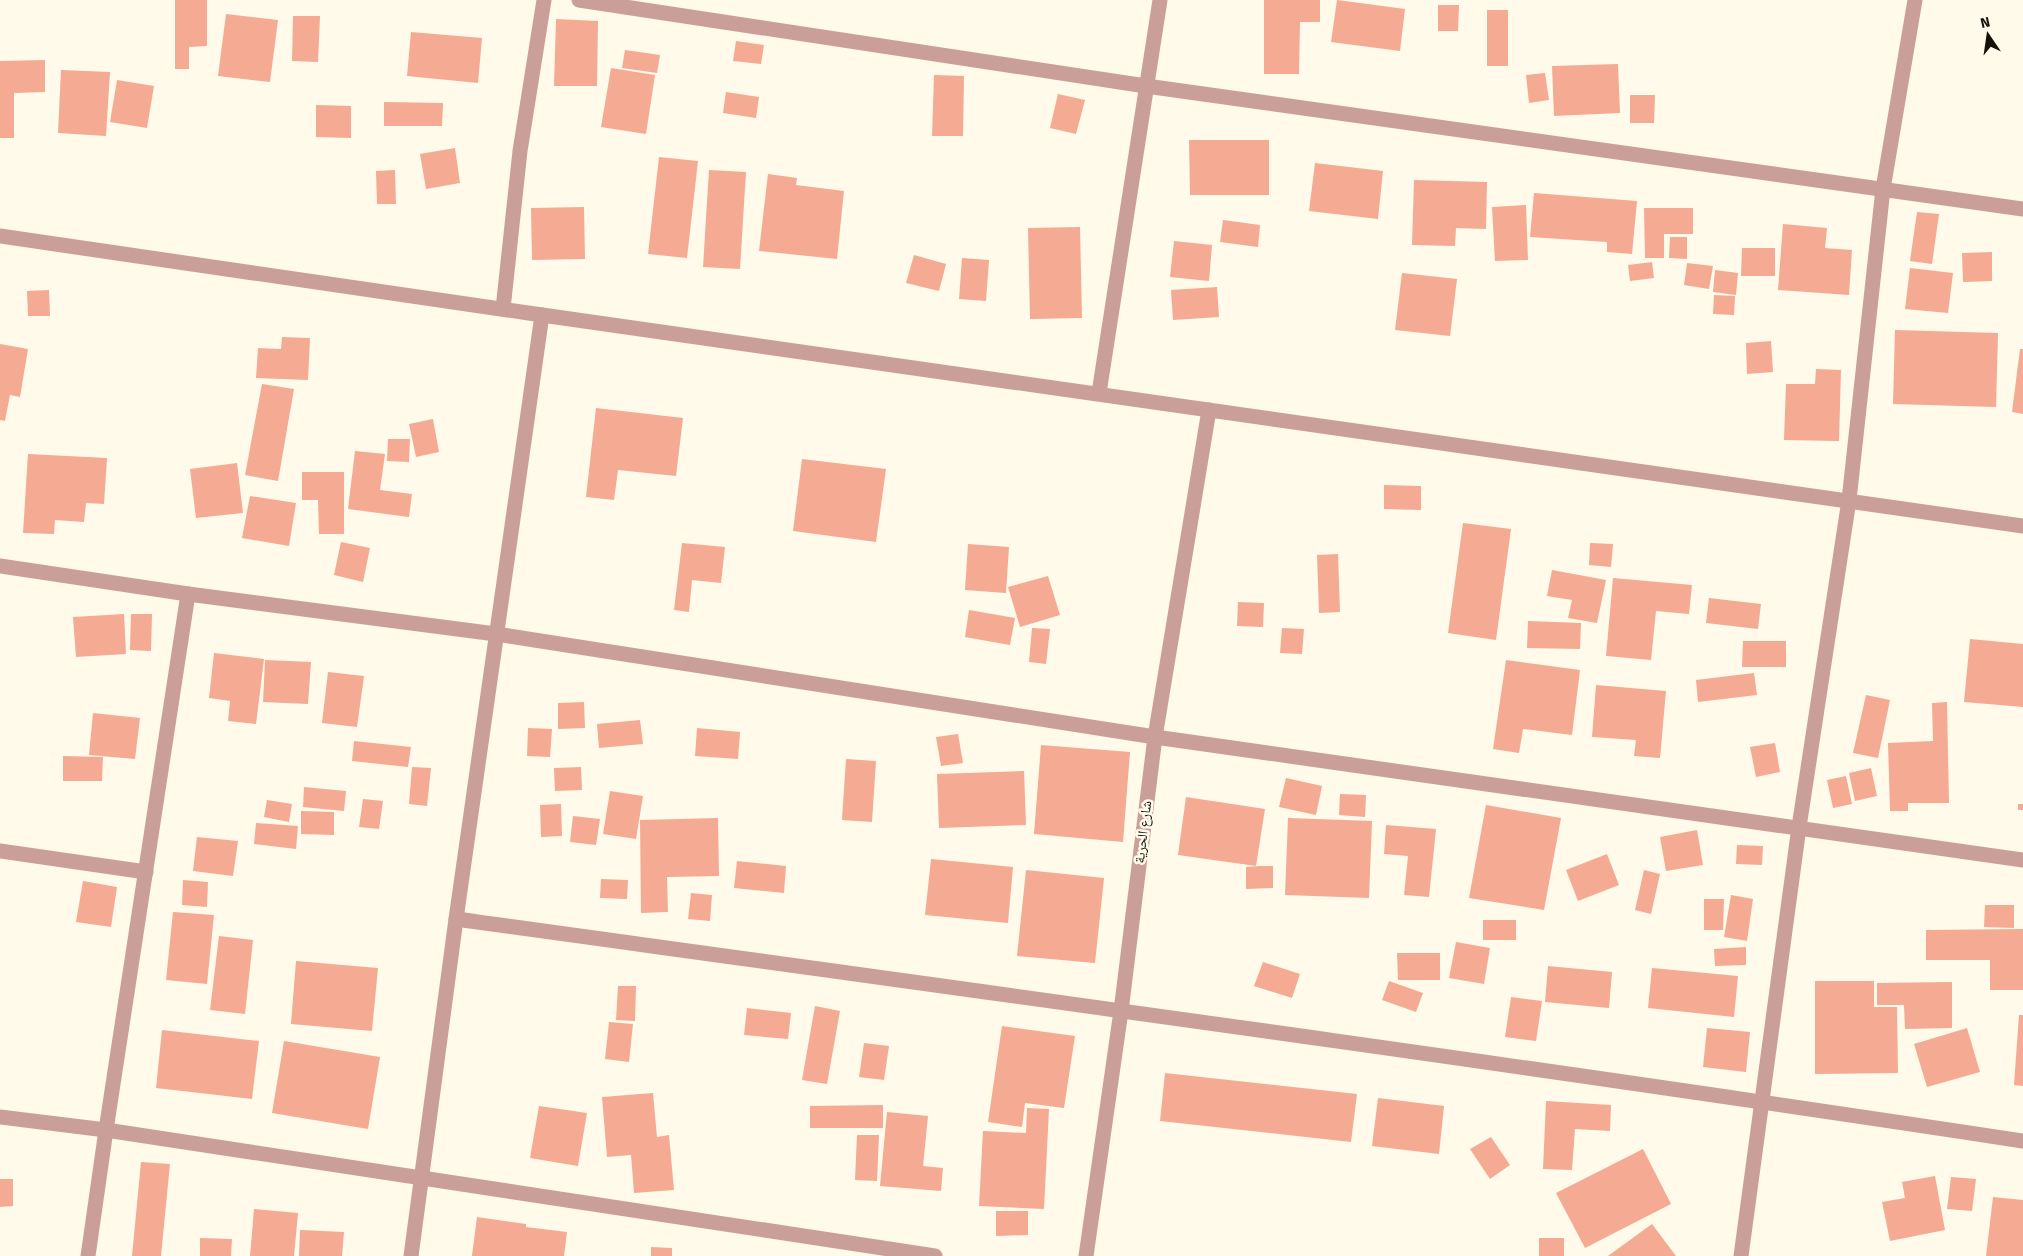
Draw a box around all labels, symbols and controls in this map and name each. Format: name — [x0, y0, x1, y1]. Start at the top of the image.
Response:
north arrow — [1963, 10, 2013, 60]
text: N — [1979, 13, 1992, 32]
street label: شارع الحرية — [1131, 800, 1156, 864]

